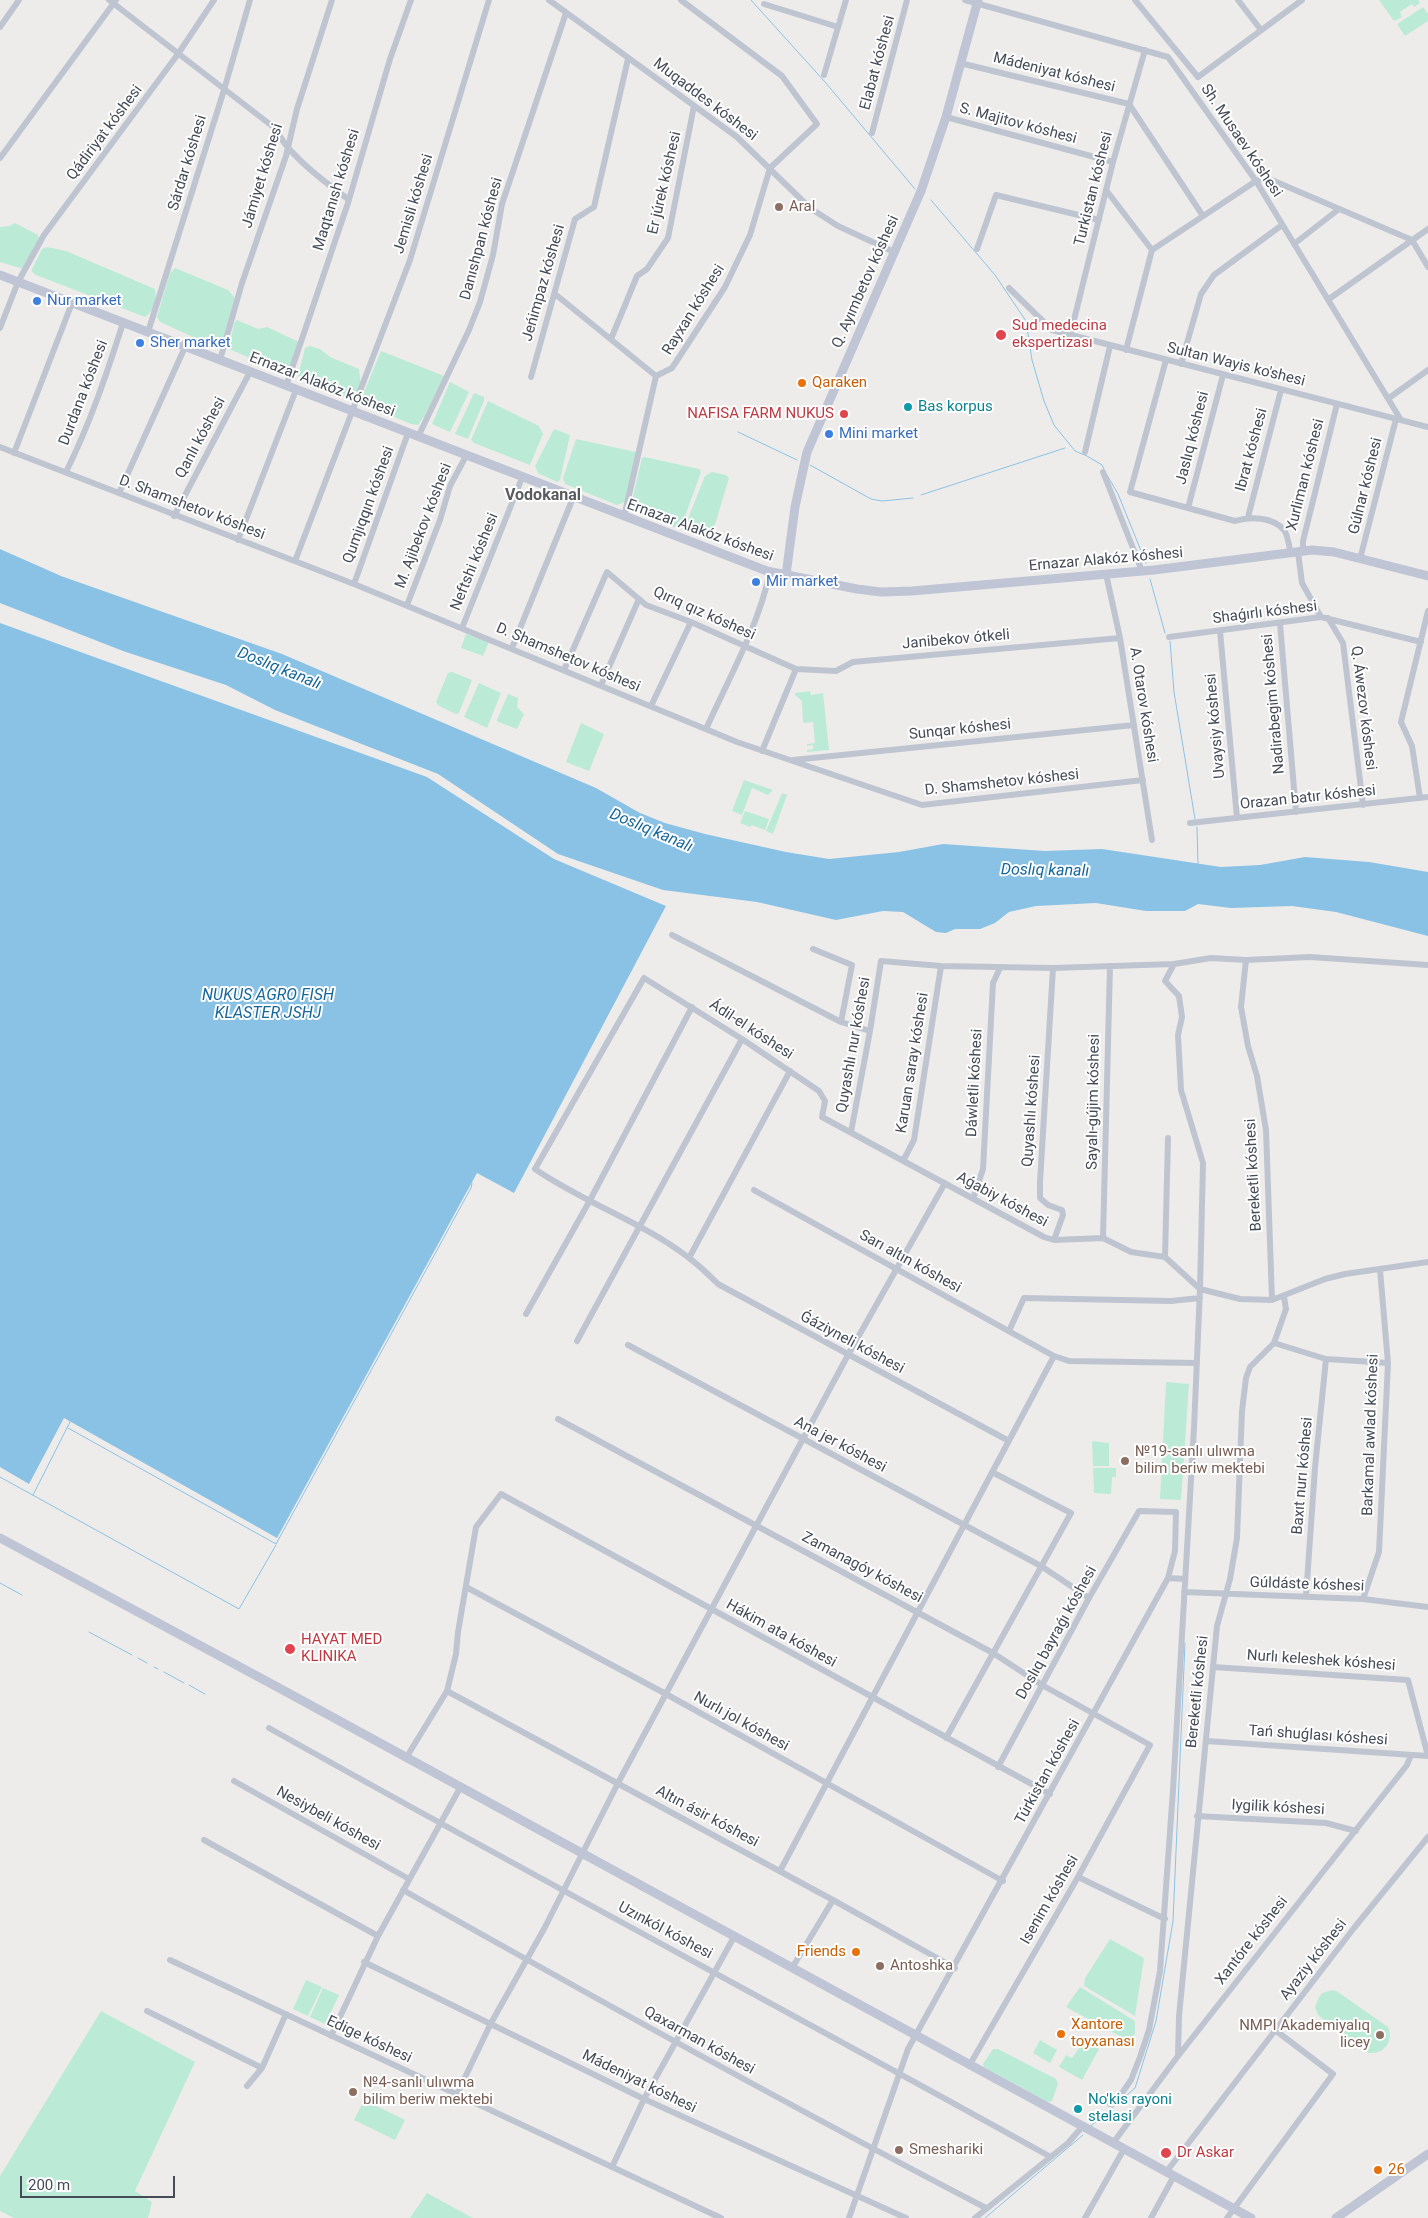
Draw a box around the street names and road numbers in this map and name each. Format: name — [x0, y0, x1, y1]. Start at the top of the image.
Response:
street label: Elabat kóshesi — [857, 14, 899, 112]
street label: Mádeniyat kóshesi — [991, 49, 1117, 97]
street label: Muqaddes kóshesi — [649, 55, 761, 145]
street label: Sh. Musaev kóshesi — [1197, 81, 1285, 201]
street label: Qádiriyat kóshesi — [63, 82, 147, 184]
street label: S. Majitov kóshesi — [957, 100, 1079, 148]
street label: Sárdar kóshesi — [165, 113, 211, 213]
street label: Jámiyet kóshesi — [239, 122, 287, 230]
street label: Maqtanısh kóshesi — [310, 127, 364, 253]
street label: Er júrek kóshesi — [644, 130, 686, 236]
street label: Turkistan kóshesi — [1071, 130, 1117, 248]
street label: Jemisli kóshesi — [390, 152, 438, 256]
street label: Danıshpan kóshesi — [457, 176, 507, 302]
street label: Q. Ayımbetov kóshesi — [829, 213, 903, 351]
street label: Jeńimpaz kóshesi — [519, 223, 569, 343]
street label: Rayxan kóshesi — [659, 261, 729, 359]
street label: Durdana kóshesi — [56, 338, 112, 448]
street label: Sultan Wayis ko'shesi — [1165, 339, 1307, 391]
street label: Ernazar Alakóz kóshesi — [247, 349, 397, 421]
street label: Jaslıq kóshesi — [1173, 390, 1213, 486]
street label: Qanlı kóshesi — [172, 394, 230, 482]
street label: Ibrat kóshesi — [1232, 406, 1272, 494]
street label: Xurliman kóshesi — [1283, 417, 1329, 533]
street label: Gúlnar kóshesi — [1345, 436, 1387, 536]
street label: Qumjıqqın kóshesi — [339, 444, 399, 566]
street label: M. Ajibekov kóshesi — [392, 461, 456, 591]
street label: D. Shamshetov kóshesi — [116, 472, 268, 544]
street label: Ernazar Alakóz kóshesi — [624, 496, 776, 566]
street label: Neftshi kóshesi — [447, 511, 503, 613]
street label: Ernazar Alakóz kóshesi — [1028, 544, 1184, 576]
street label: Qırıq qız kóshesi — [650, 583, 758, 645]
street label: Shaǵırlı kóshesi — [1212, 598, 1318, 628]
street label: D. Shamshetov kóshesi — [493, 619, 643, 697]
street label: Janibekov ótkeli — [901, 626, 1011, 654]
street label: Nadirabegim kóshesi — [1259, 633, 1289, 775]
street label: Q. Áwezov kóshesi — [1346, 645, 1380, 771]
street label: A. Otarov kóshesi — [1125, 646, 1161, 764]
street label: Uvaysiy kóshesi — [1202, 673, 1230, 779]
street label: Sunqar kóshesi — [908, 716, 1012, 744]
street label: D. Shamshetov kóshesi — [924, 766, 1080, 800]
street label: Orazan batır kóshesi — [1239, 782, 1377, 814]
street label: Quyashlı nur kóshesi — [833, 976, 875, 1114]
street label: Karuan saray kóshesi — [893, 991, 933, 1135]
street label: Ádil-el kóshesi — [706, 996, 796, 1064]
street label: Dáwletli kóshesi — [963, 1028, 987, 1138]
street label: Sayalı-gújim kóshesi — [1084, 1034, 1104, 1170]
street label: Quyashlı kóshesi — [1019, 1054, 1045, 1168]
street label: Bereketli kóshesi — [1242, 1118, 1266, 1232]
street label: Aǵabiy kóshesi — [953, 1168, 1051, 1232]
street label: Sarı altın kóshesi — [856, 1227, 964, 1297]
street label: Ǵáziyneli kóshesi — [797, 1308, 907, 1378]
street label: Barkamal awlad kóshesi — [1359, 1354, 1383, 1516]
street label: Ana jer kóshesi — [791, 1413, 889, 1477]
street label: Baxıt nurı kóshesi — [1289, 1417, 1317, 1535]
street label: Zamanagóy kóshesi — [799, 1529, 925, 1607]
street label: Doslıq bayraǵı kóshesi — [1013, 1563, 1101, 1703]
street label: Gúldáste kóshesi — [1249, 1574, 1365, 1596]
street label: Hákim ata kóshesi — [723, 1596, 839, 1672]
street label: Bereketli kóshesi — [1183, 1635, 1213, 1749]
street label: Nurlı keleshek kóshesi — [1246, 1647, 1396, 1675]
street label: Nurlı jol kóshesi — [690, 1688, 792, 1756]
street label: Túrkistan kóshesi — [1012, 1716, 1084, 1828]
street label: Tań shuǵlası kóshesi — [1248, 1722, 1388, 1750]
street label: Altın ásir kóshesi — [652, 1782, 762, 1852]
street label: Nesiybeli kóshesi — [273, 1783, 383, 1855]
street label: Iygilik kóshesi — [1231, 1797, 1325, 1819]
street label: Isenim kóshesi — [1017, 1852, 1083, 1948]
street label: Xantóre kóshesi — [1212, 1893, 1292, 1989]
street label: Uzınkól kóshesi — [615, 1899, 715, 1963]
street label: Ayaziy kóshesi — [1277, 1916, 1351, 2004]
street label: Qaxarman kóshesi — [640, 2003, 758, 2079]
street label: Edige kóshesi — [323, 2012, 415, 2068]
street label: Mádeniyat kóshesi — [579, 2047, 699, 2117]

